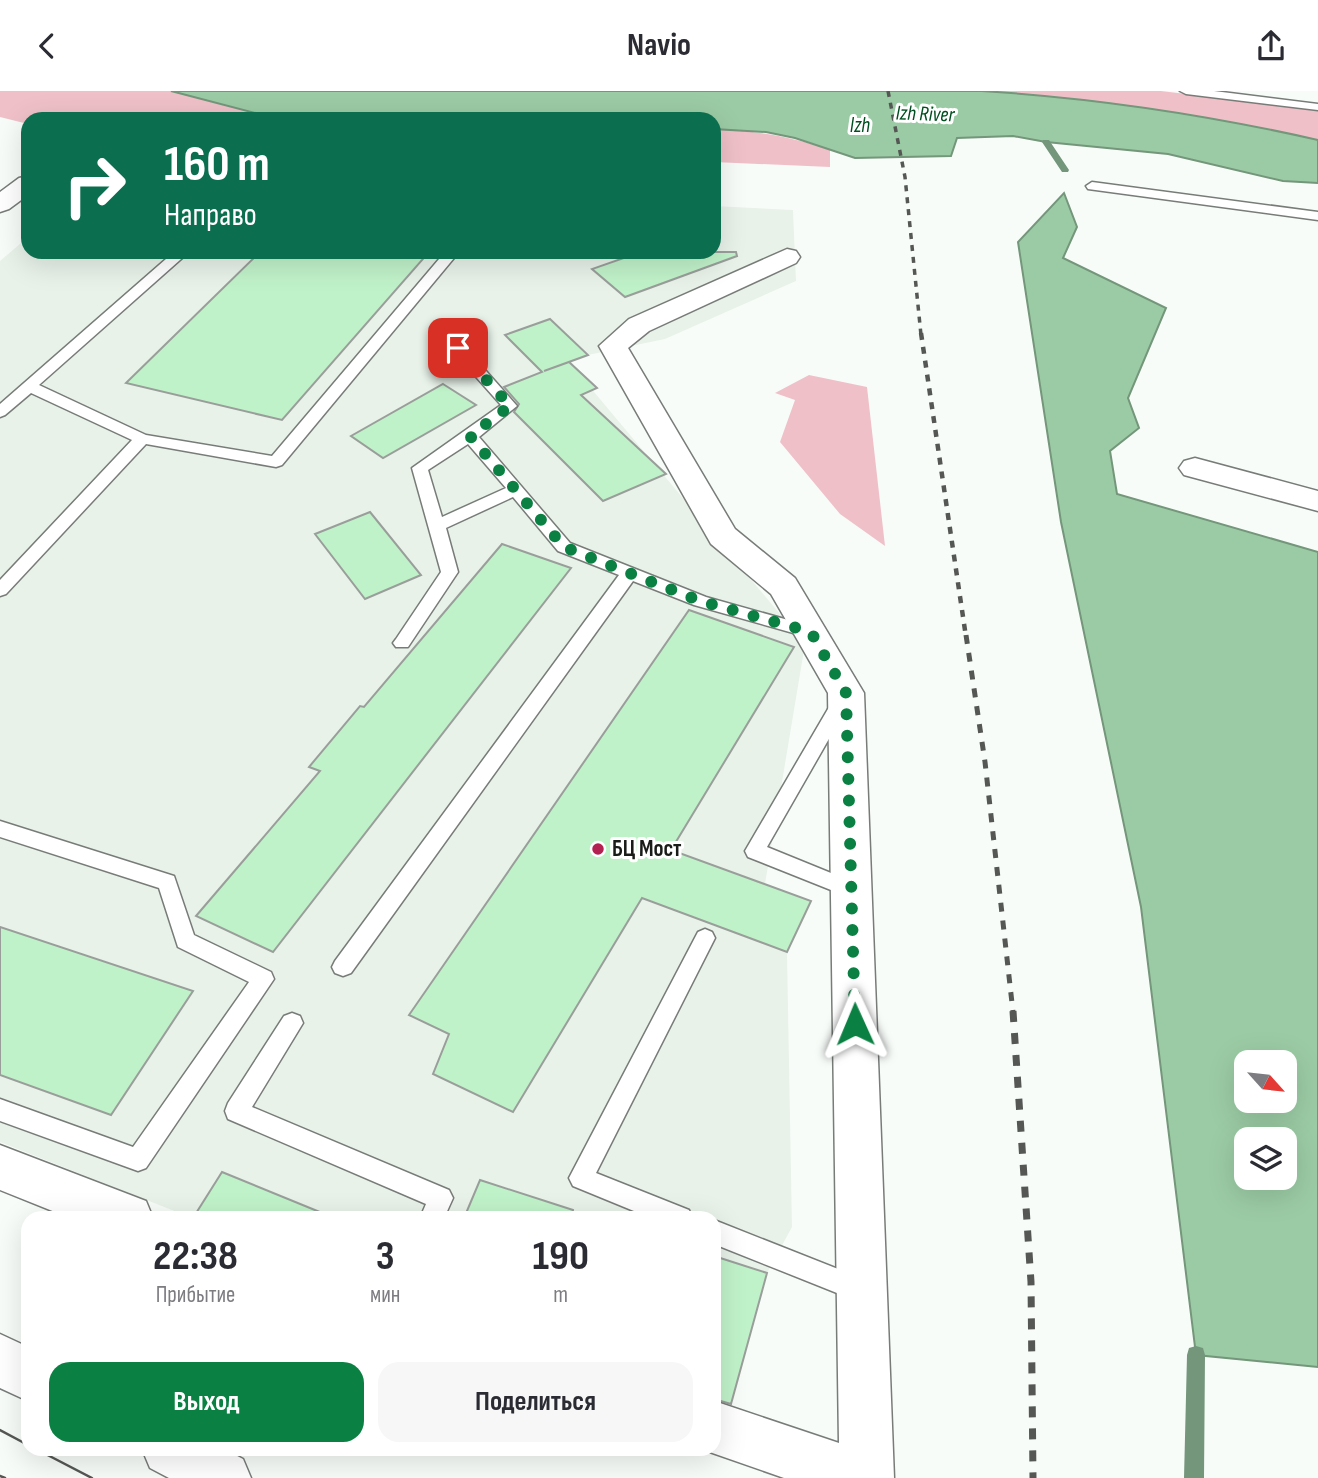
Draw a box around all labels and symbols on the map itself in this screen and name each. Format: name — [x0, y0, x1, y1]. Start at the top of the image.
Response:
water label: Izh River — [895, 100, 956, 128]
water label: Izh — [850, 113, 870, 138]
pin — [428, 318, 488, 378]
place label: БЦ Мост — [612, 835, 682, 863]
marker: БЦ Мост — [590, 841, 606, 857]
position arrow — [818, 987, 892, 1061]
north arrow — [1234, 1050, 1297, 1113]

